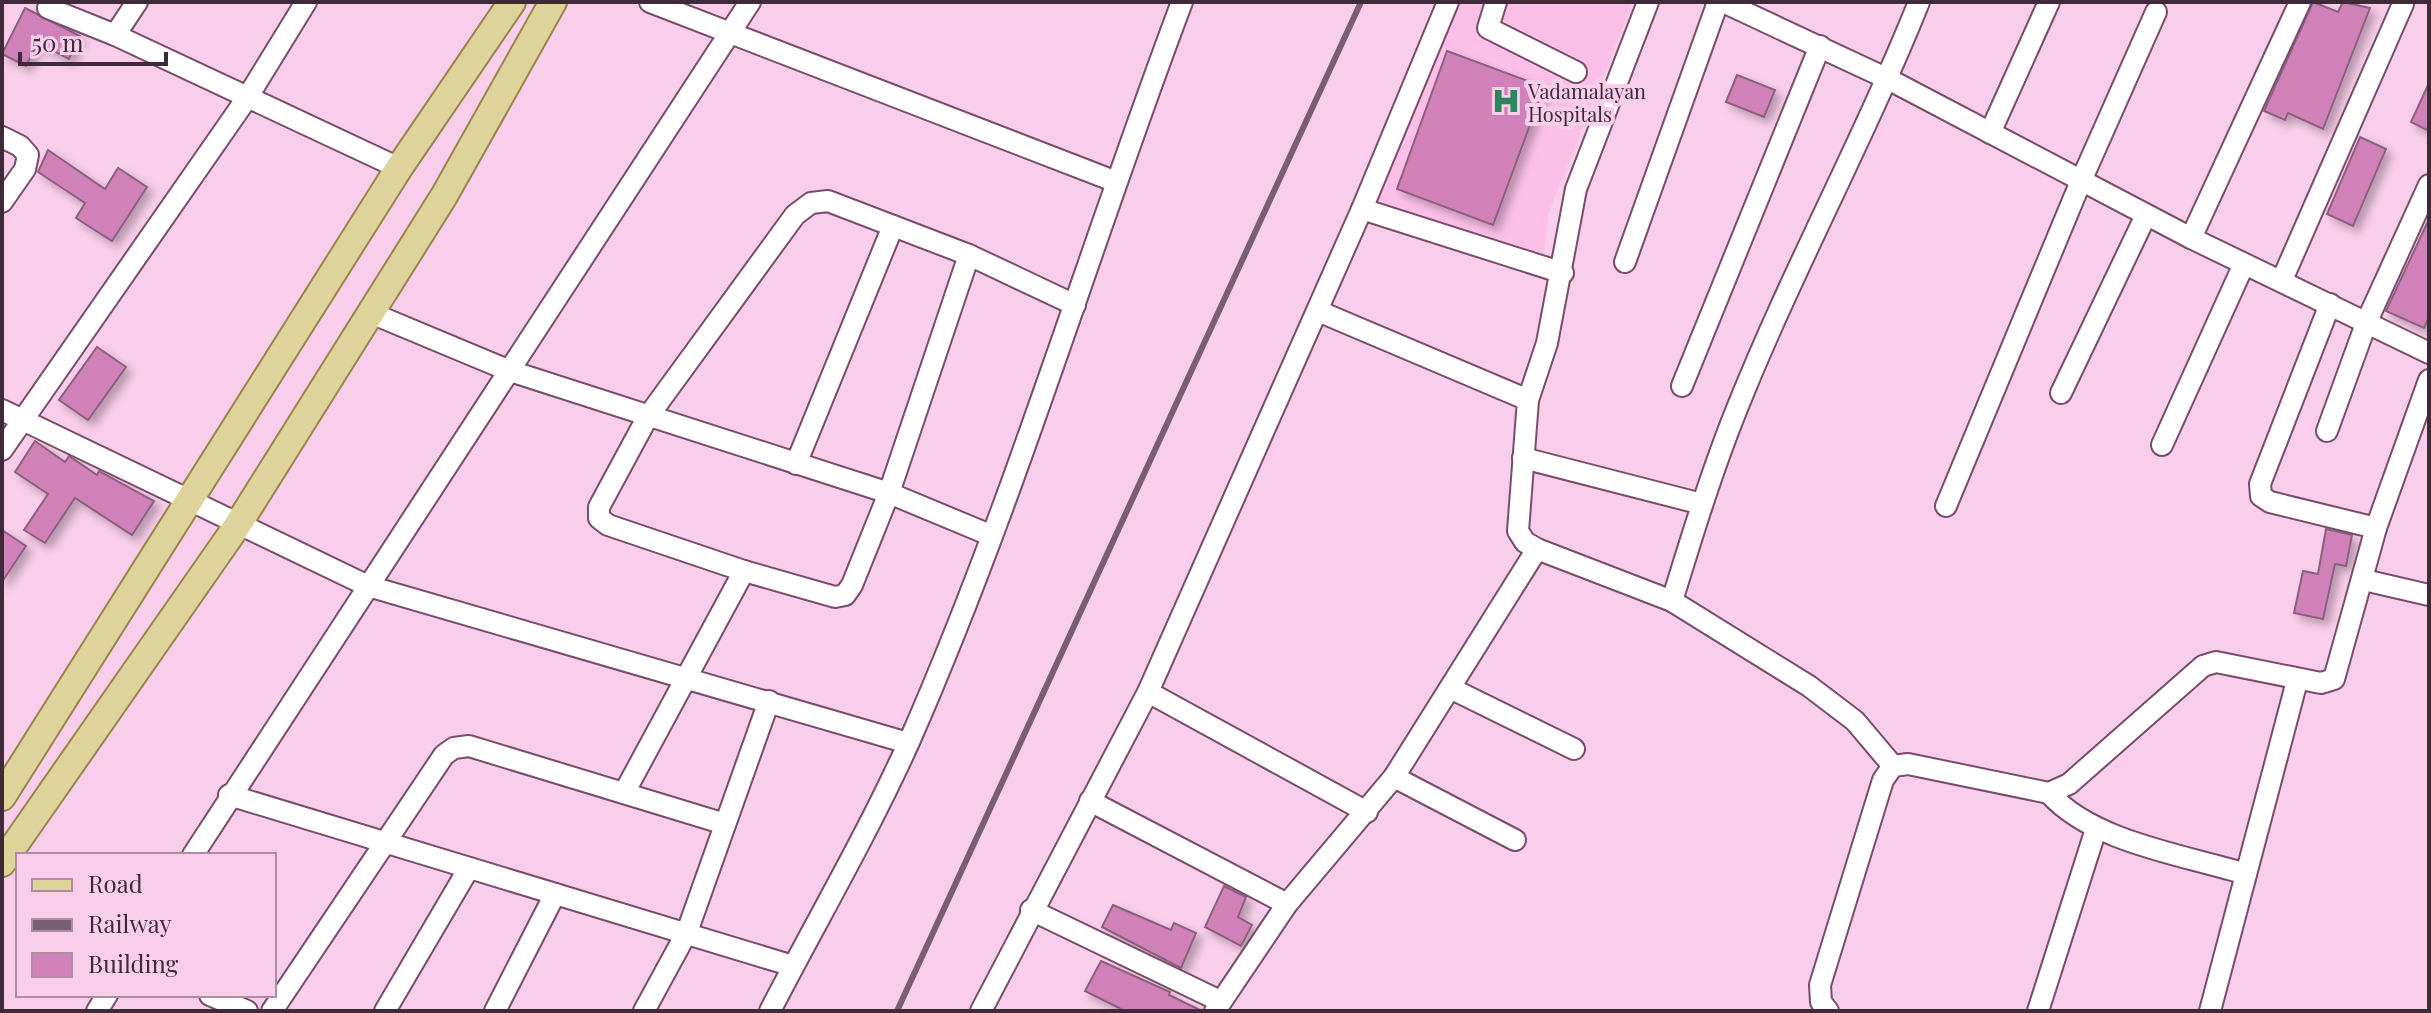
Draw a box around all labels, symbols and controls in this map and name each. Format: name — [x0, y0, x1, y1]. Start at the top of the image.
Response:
scale bar — [20, 16, 166, 66]
text: 50 m — [32, 26, 84, 58]
place label: Vadamalayan Hospitals — [1527, 77, 1646, 127]
hospital icon: Vadamalayan Hospitals — [1491, 86, 1521, 116]
legend — [16, 853, 276, 997]
text: Road — [88, 867, 143, 899]
text: Railway — [88, 907, 172, 939]
text: Building — [88, 947, 179, 979]

